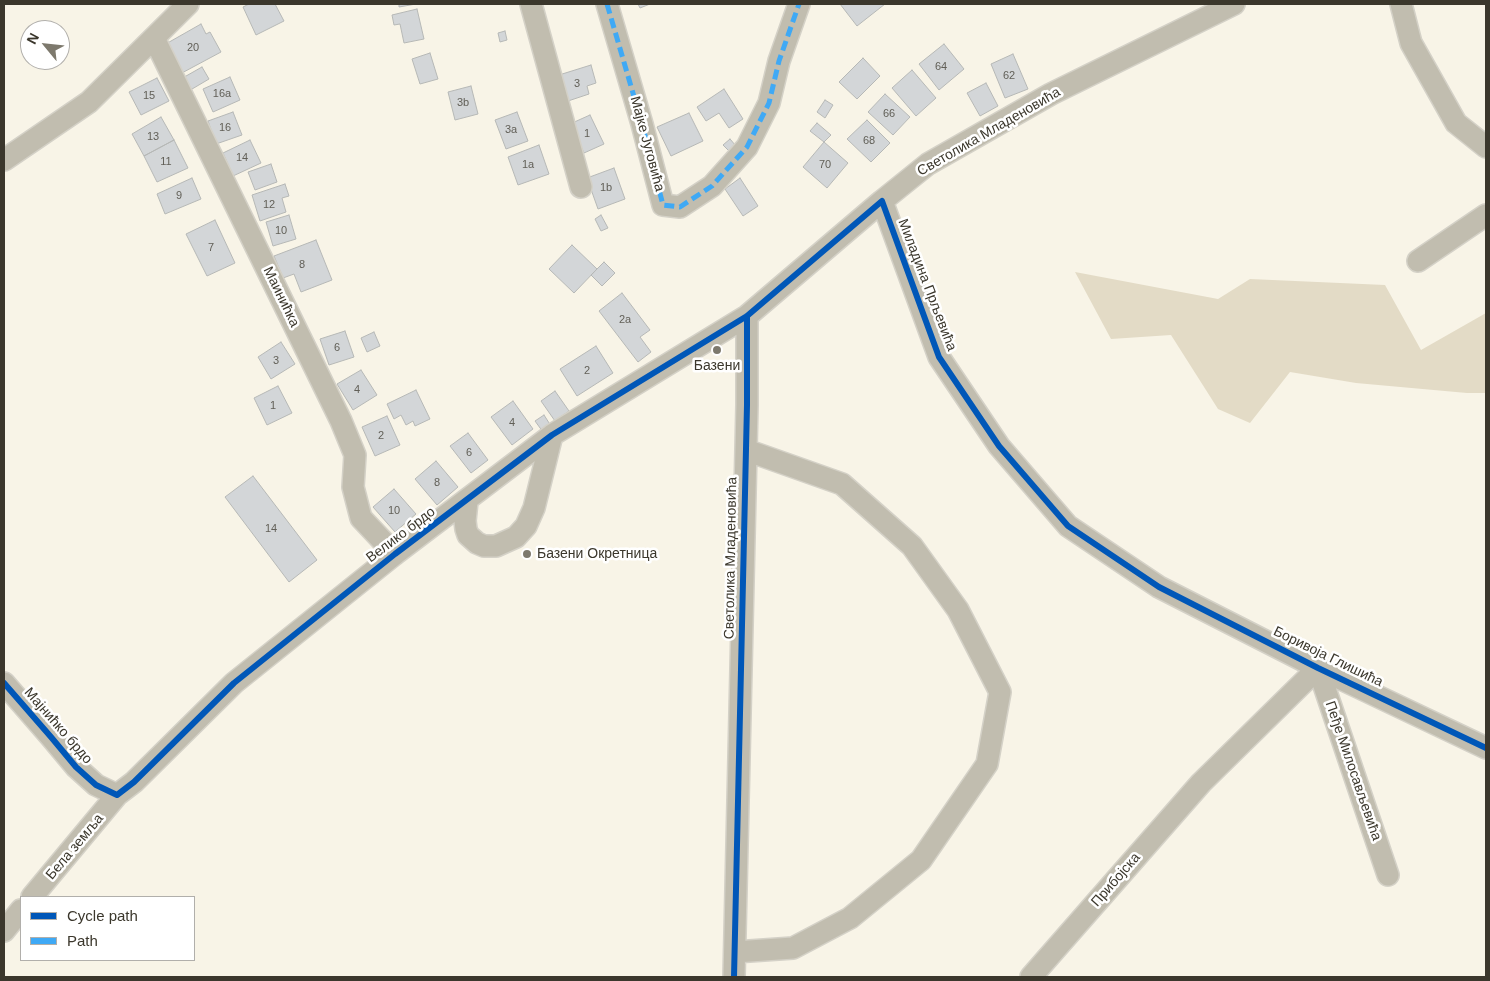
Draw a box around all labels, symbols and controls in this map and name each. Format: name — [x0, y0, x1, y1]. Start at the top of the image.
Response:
north arrow — [20, 20, 70, 70]
text: N — [23, 30, 42, 47]
house number: 20 — [187, 41, 199, 55]
house number: 64 — [935, 60, 947, 74]
house number: 62 — [1003, 69, 1015, 83]
house number: 3 — [574, 77, 580, 91]
street label: Светолика Младеновића — [914, 84, 1064, 180]
house number: 16a — [213, 87, 231, 101]
house number: 15 — [143, 89, 155, 103]
street label: Мајке Југовића — [626, 94, 668, 194]
house number: 3b — [457, 96, 469, 110]
house number: 66 — [883, 107, 895, 121]
house number: 16 — [219, 121, 231, 135]
house number: 3a — [505, 123, 517, 137]
house number: 1 — [584, 127, 590, 141]
house number: 13 — [147, 130, 159, 144]
house number: 68 — [863, 134, 875, 148]
house number: 14 — [236, 151, 248, 165]
house number: 11 — [160, 155, 172, 169]
house number: 1a — [522, 158, 534, 172]
house number: 70 — [819, 158, 831, 172]
house number: 1b — [600, 181, 612, 195]
house number: 9 — [176, 189, 182, 203]
house number: 12 — [263, 198, 275, 212]
street label: Миладина Прљевића — [894, 217, 960, 353]
house number: 10 — [275, 224, 287, 238]
house number: 7 — [208, 241, 214, 255]
house number: 8 — [299, 258, 305, 272]
street label: Маинићка — [259, 264, 303, 330]
house number: 2a — [619, 313, 631, 327]
house number: 6 — [334, 341, 340, 355]
marker: Базени — [711, 344, 723, 356]
house number: 3 — [273, 354, 279, 368]
place label: Базени — [694, 358, 740, 374]
house number: 2 — [584, 364, 590, 378]
house number: 4 — [354, 383, 360, 397]
house number: 1 — [270, 399, 276, 413]
house number: 4 — [509, 416, 515, 430]
house number: 2 — [378, 429, 384, 443]
house number: 6 — [466, 446, 472, 460]
house number: 8 — [434, 476, 440, 490]
street label: Светолика Младеновића — [721, 477, 741, 639]
street label: Велико брдо — [363, 504, 439, 566]
house number: 10 — [388, 504, 400, 518]
house number: 14 — [265, 522, 277, 536]
place label: Базени Окретница — [537, 546, 657, 562]
marker: Базени Окретница — [521, 548, 533, 560]
street label: Боривоја Глишића — [1270, 623, 1386, 691]
street label: Мајнићко брдо — [20, 684, 96, 768]
street label: Пеђе Милосављевића — [1321, 699, 1385, 843]
street label: Бела земља — [43, 811, 107, 883]
street label: Прибојска — [1088, 850, 1144, 910]
legend — [20, 896, 195, 961]
text: Cycle path — [67, 907, 138, 924]
text: Path — [67, 932, 98, 949]

